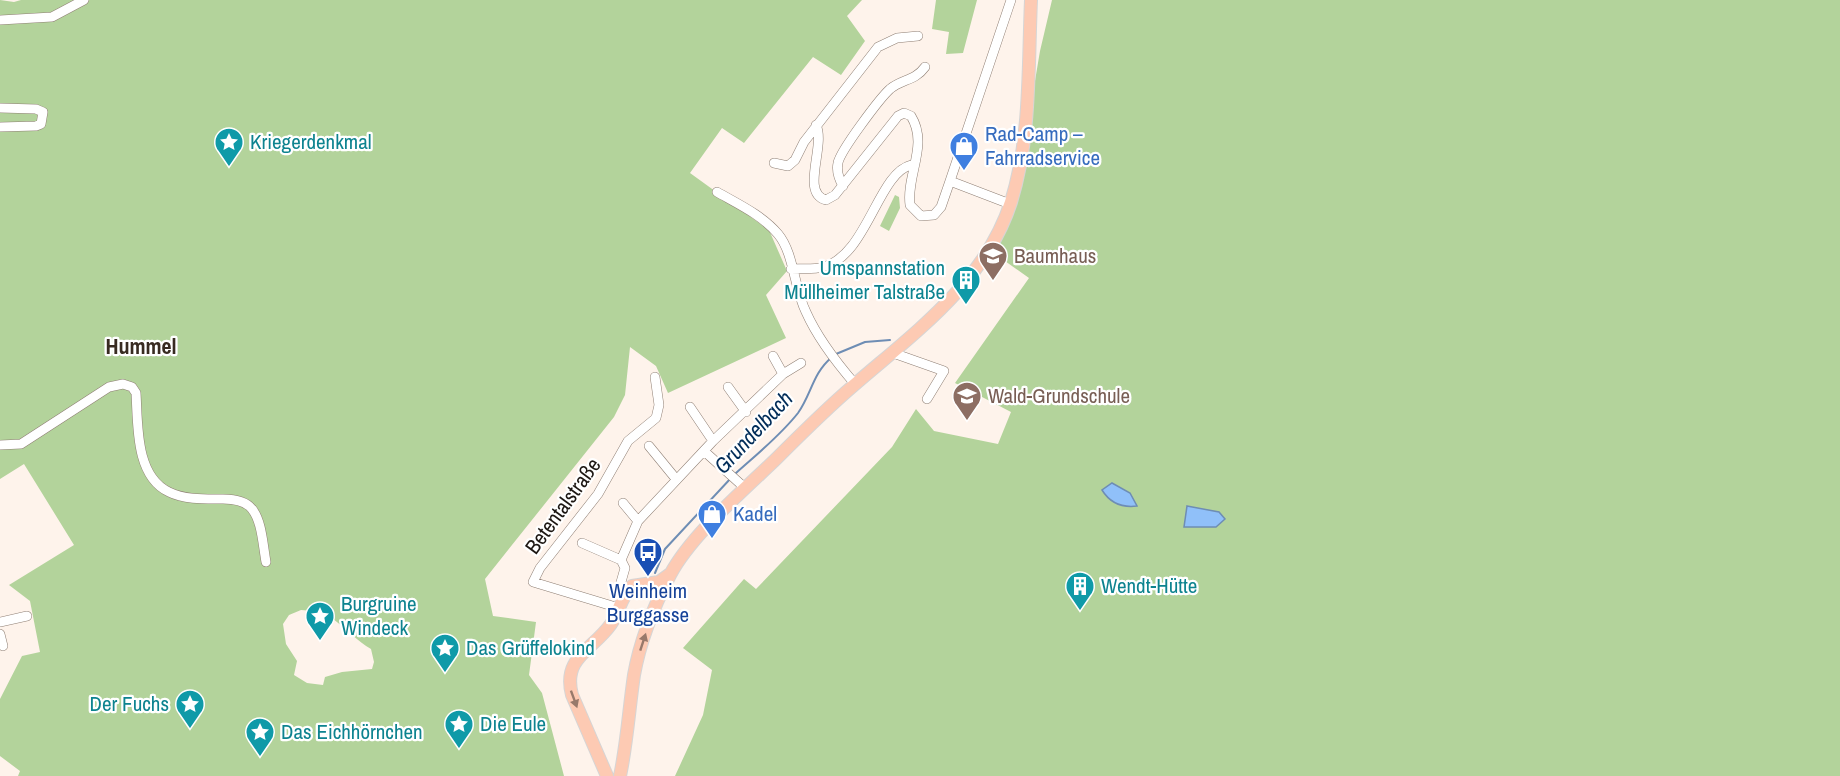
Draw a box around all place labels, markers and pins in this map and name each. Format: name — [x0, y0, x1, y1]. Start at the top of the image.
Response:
place label: Rad-Camp – Fahrradservice — [985, 119, 1100, 172]
place icon: Kriegerdenkmal — [213, 126, 245, 168]
place label: Kriegerdenkmal — [250, 127, 372, 156]
shop icon: Rad-Camp – Fahrradservice — [948, 130, 980, 172]
school or university icon: Baumhaus — [977, 240, 1009, 282]
place label: Baumhaus — [1014, 241, 1096, 270]
place label: Umspannstation Müllheimer Talstraße — [784, 253, 945, 306]
building icon: Umspannstation Müllheimer Talstraße — [950, 264, 982, 306]
school or university icon: Wald-Grundschule — [951, 380, 983, 422]
place label: Wald-Grundschule — [988, 381, 1130, 410]
shop icon: Kadel — [696, 498, 728, 540]
place label: Kadel — [733, 499, 777, 528]
bus stop icon: Weinheim Burggasse — [632, 536, 664, 578]
building icon: Wendt-Hütte — [1064, 570, 1096, 612]
place label: Wendt-Hütte — [1101, 571, 1197, 600]
place label: Weinheim Burggasse — [607, 576, 689, 629]
place label: Burgruine Windeck — [341, 589, 417, 642]
place icon: Burgruine Windeck — [304, 600, 336, 642]
place icon: Das Grüffelokind — [429, 632, 461, 674]
place label: Das Grüffelokind — [466, 633, 595, 662]
place icon: Der Fuchs — [174, 688, 206, 730]
place label: Der Fuchs — [90, 689, 169, 718]
place icon: Die Eule — [443, 708, 475, 750]
place label: Die Eule — [480, 709, 546, 738]
place icon: Das Eichhörnchen — [244, 716, 276, 758]
place label: Das Eichhörnchen — [281, 717, 423, 746]

